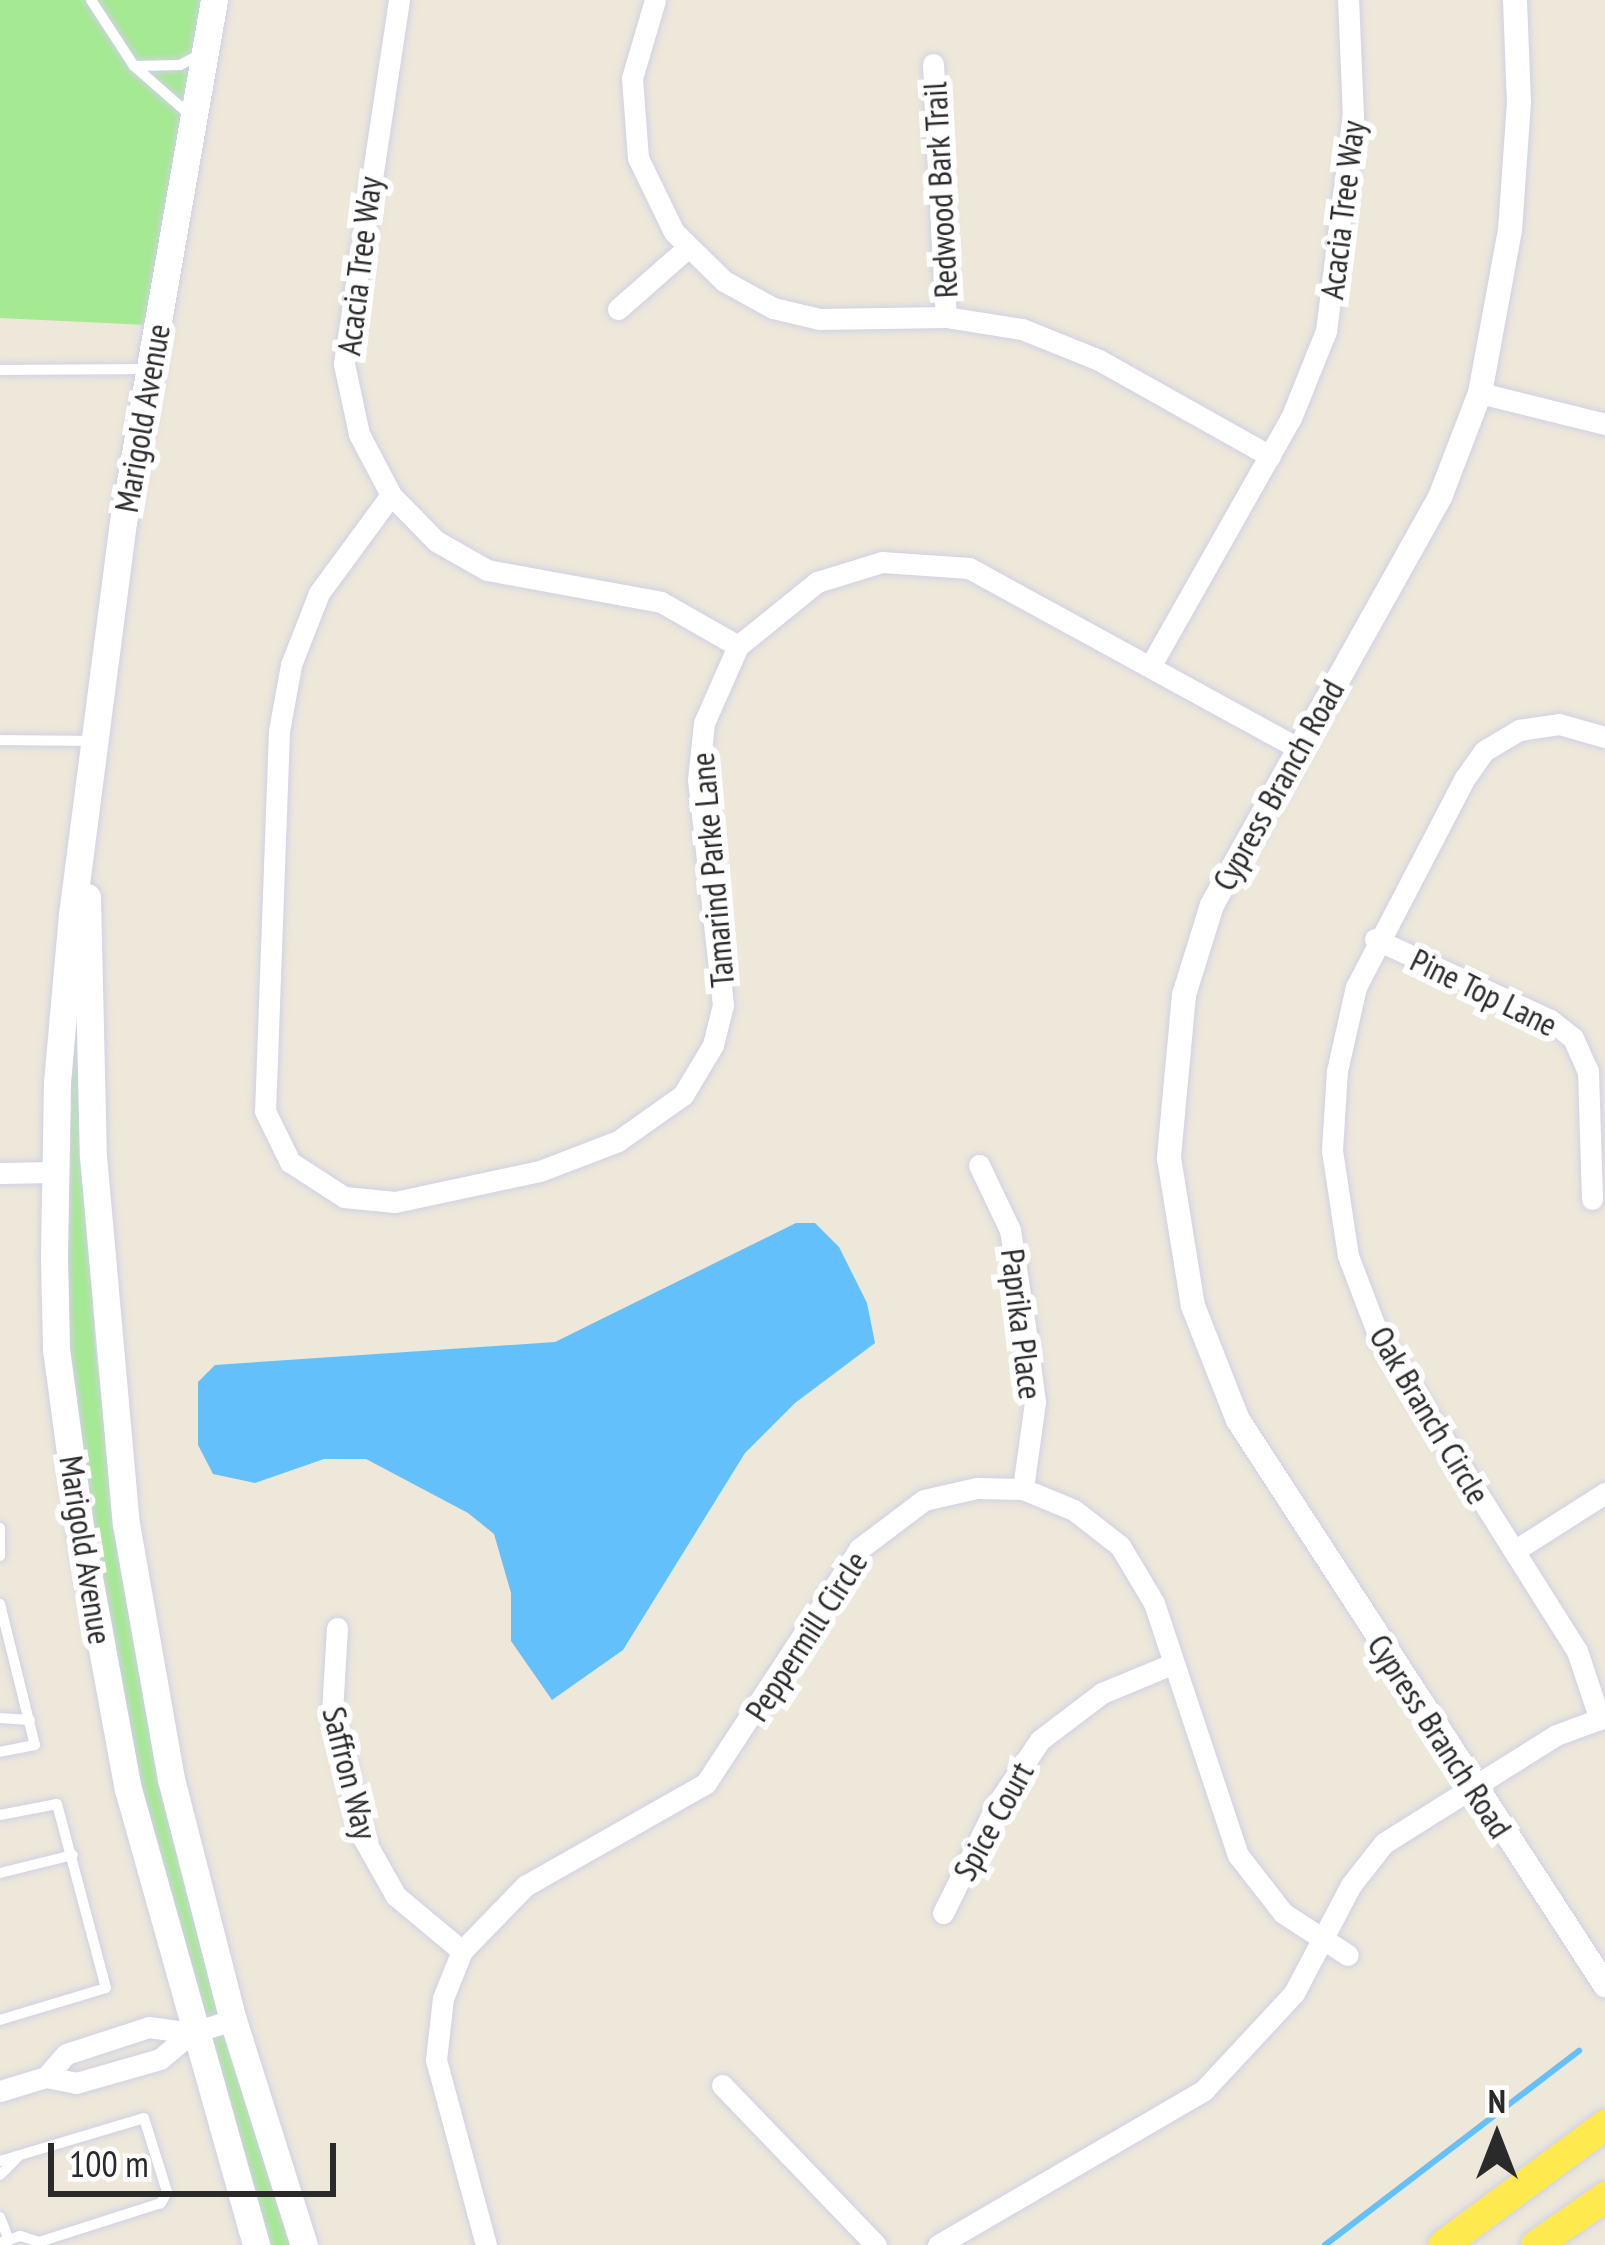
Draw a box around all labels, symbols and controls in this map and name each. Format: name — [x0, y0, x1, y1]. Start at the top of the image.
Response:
street label: Redwood Bark Trail — [915, 80, 965, 300]
street label: Acacia Tree Way — [1311, 118, 1373, 302]
street label: Acacia Tree Way — [328, 174, 390, 358]
street label: Marigold Avenue — [106, 320, 178, 516]
street label: Cypress Branch Road — [1204, 673, 1352, 897]
street label: Tamarind Parke Lane — [682, 751, 742, 989]
street label: Pine Top Lane — [1404, 939, 1564, 1045]
street label: Paprika Place — [993, 1246, 1051, 1402]
street label: Oak Branch Circle — [1361, 1319, 1499, 1511]
street label: Marigold Avenue — [51, 1452, 121, 1648]
street label: Peppermill Circle — [736, 1544, 876, 1728]
street label: Cypress Branch Road — [1360, 1627, 1520, 1845]
street label: Saffron Way — [314, 1702, 386, 1844]
street label: Spice Court — [944, 1755, 1042, 1887]
north arrow — [1437, 2077, 1557, 2197]
text: N — [1488, 2079, 1506, 2122]
scale bar — [54, 2119, 342, 2193]
text: 100 m — [69, 2140, 149, 2187]

